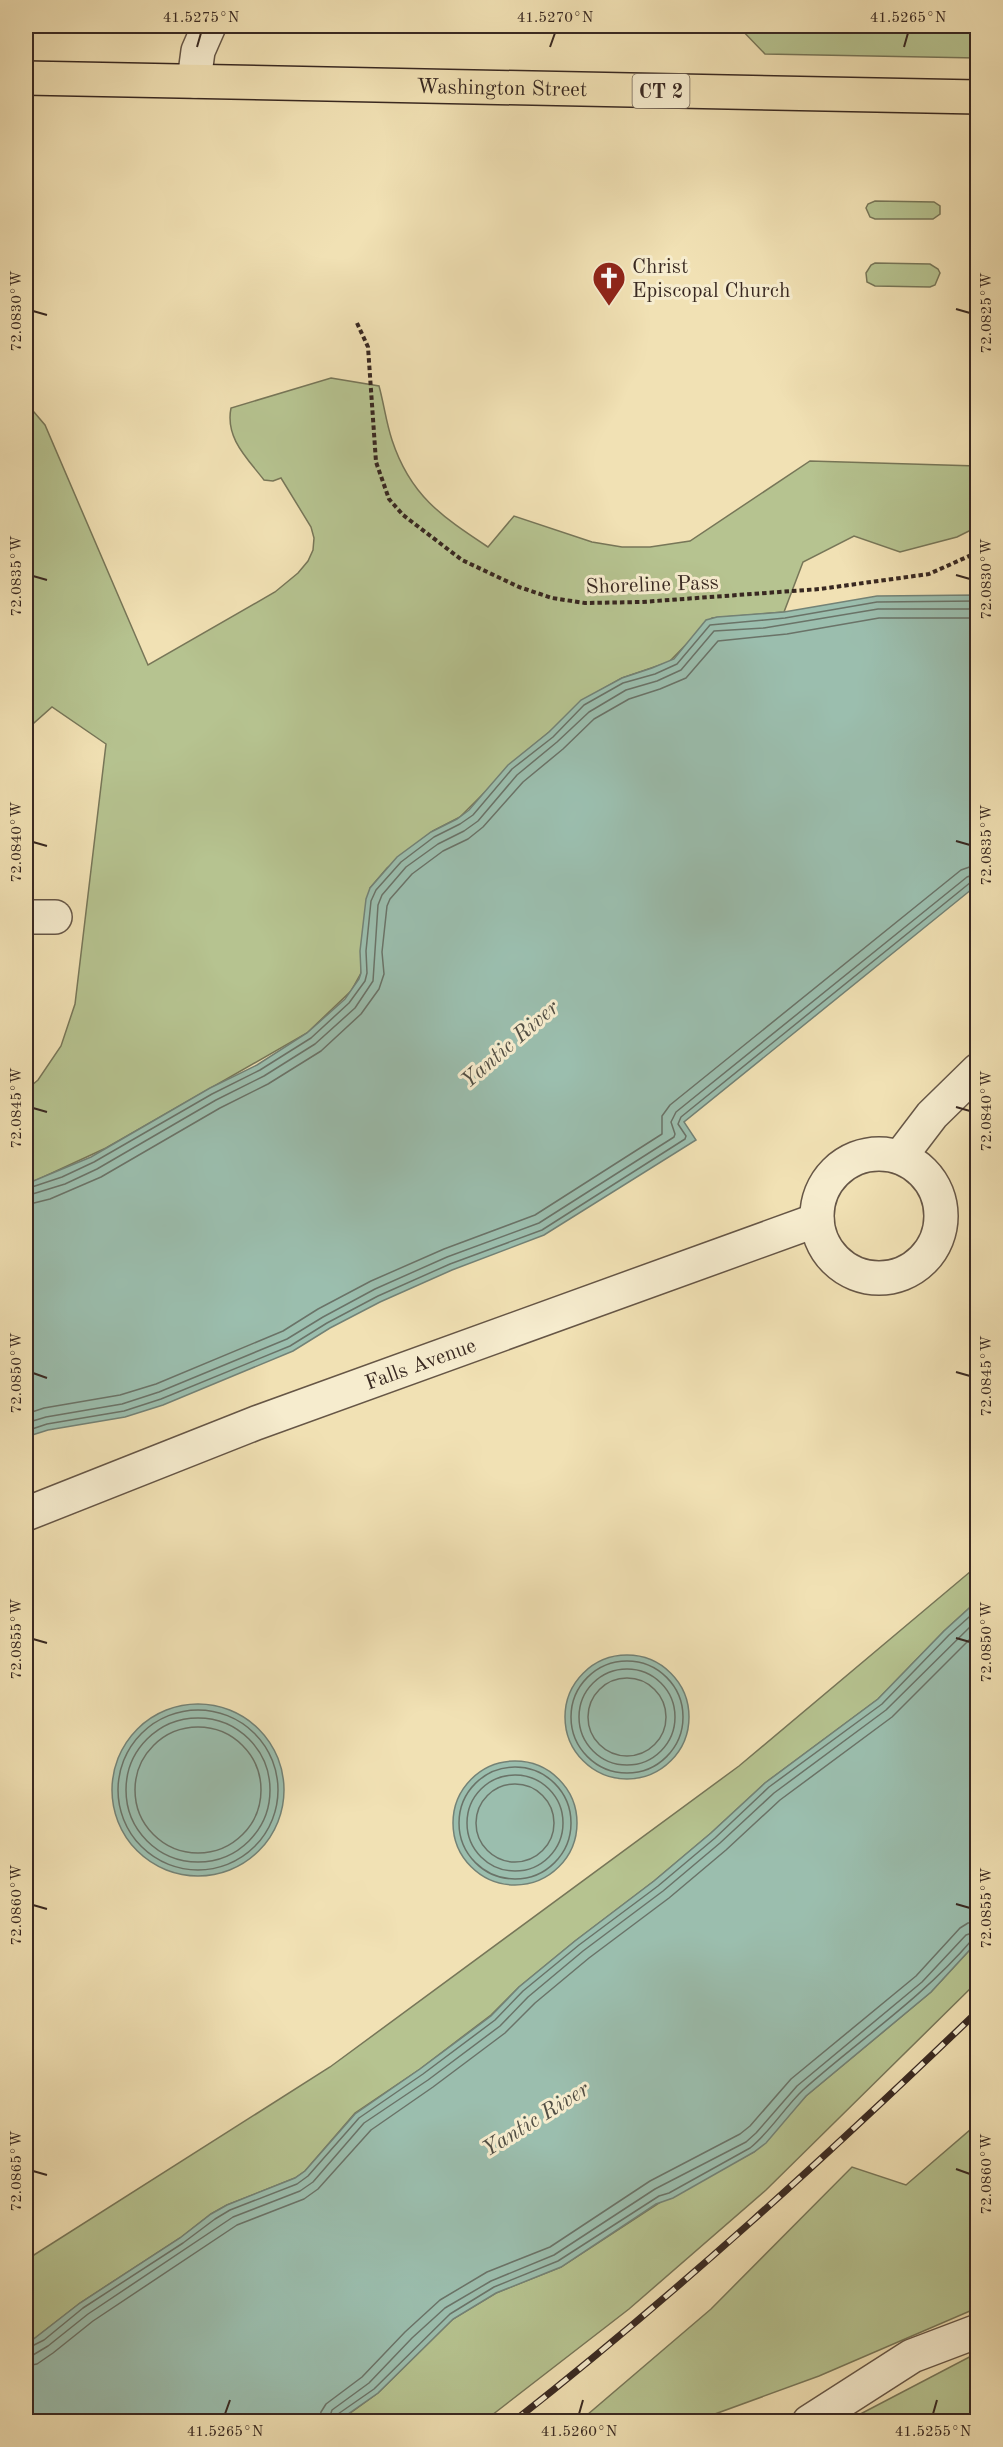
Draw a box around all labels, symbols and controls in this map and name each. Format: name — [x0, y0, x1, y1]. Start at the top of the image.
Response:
text: 41.5275°N — [163, 11, 240, 26]
text: 41.5270°N — [517, 11, 594, 26]
text: 41.5265°N — [870, 11, 947, 26]
road number: CT 2 — [632, 74, 690, 108]
street label: Washington Street — [416, 77, 587, 101]
place label: Christ Episcopal Church — [632, 257, 790, 302]
church icon: Christ Episcopal Church — [591, 260, 627, 307]
text: 72.0830°W — [10, 270, 25, 352]
text: 72.0825°W — [980, 272, 995, 354]
text: 72.0835°W — [10, 535, 25, 617]
text: 72.0830°W — [980, 538, 995, 620]
street label: Shoreline Pass — [585, 573, 719, 598]
text: 72.0840°W — [10, 801, 25, 883]
text: 72.0835°W — [980, 804, 995, 886]
water label: Yantic River — [458, 996, 563, 1092]
text: 72.0845°W — [10, 1067, 25, 1149]
text: 72.0840°W — [980, 1070, 995, 1152]
text: 72.0850°W — [10, 1332, 25, 1414]
street label: Falls Avenue — [362, 1335, 479, 1395]
text: 72.0845°W — [980, 1335, 995, 1417]
text: 72.0855°W — [10, 1598, 25, 1680]
text: 72.0850°W — [980, 1601, 995, 1683]
text: 72.0860°W — [10, 1864, 25, 1946]
text: 72.0855°W — [980, 1867, 995, 1949]
water label: Yantic River — [479, 2078, 594, 2161]
text: 72.0865°W — [10, 2130, 25, 2212]
text: 72.0860°W — [980, 2133, 995, 2215]
text: 41.5265°N — [187, 2425, 264, 2440]
text: 41.5260°N — [541, 2425, 618, 2440]
text: 41.5255°N — [895, 2425, 972, 2440]

